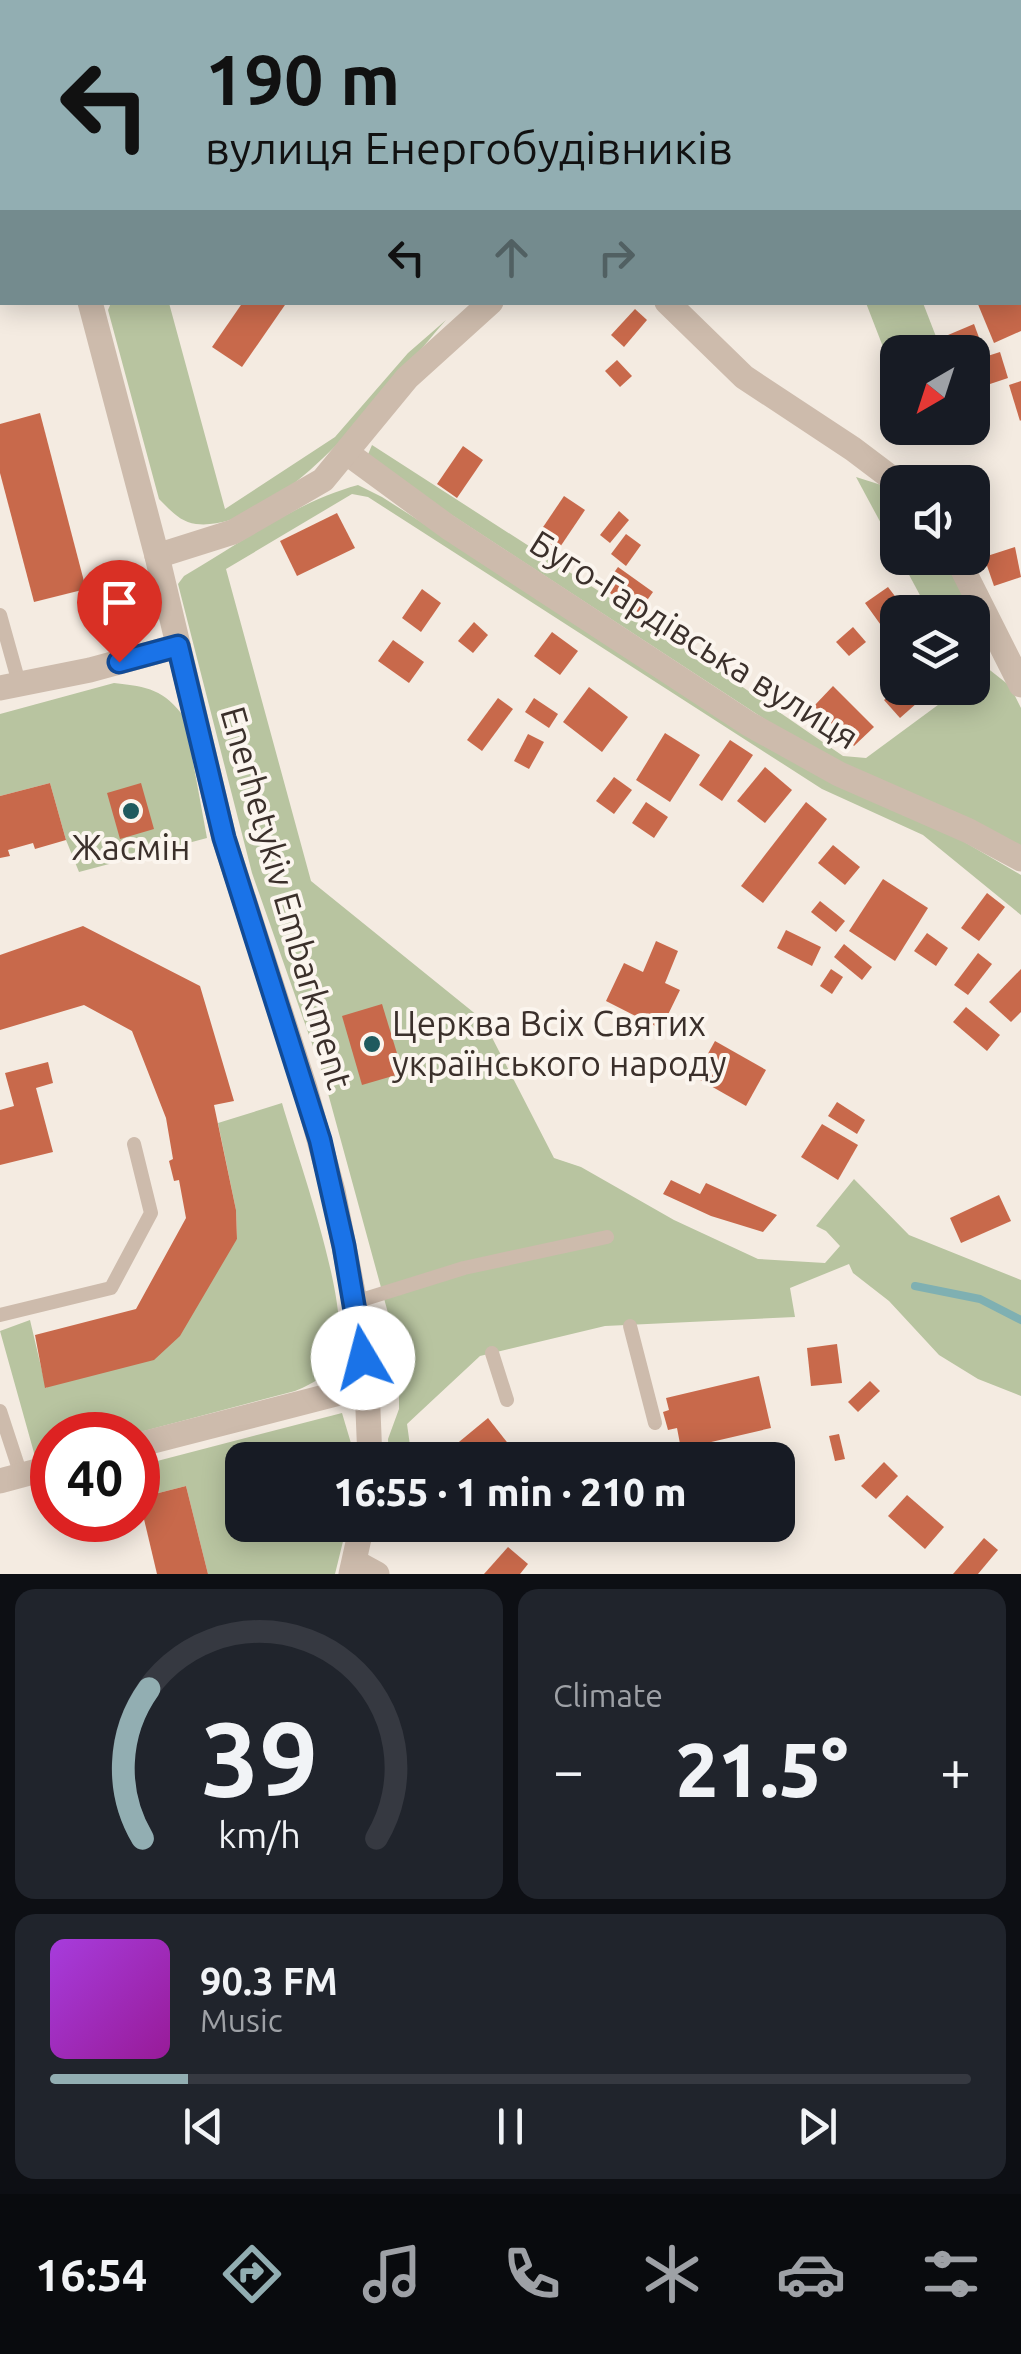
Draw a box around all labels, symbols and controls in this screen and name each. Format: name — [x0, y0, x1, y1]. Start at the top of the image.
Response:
icon: left — [40, 40, 170, 170]
text: 190 m — [205, 40, 400, 118]
text: вулиця Енергобудівників — [205, 122, 733, 173]
icon: left — [379, 230, 434, 285]
icon: ahead — [484, 230, 539, 285]
icon: right — [589, 230, 644, 285]
north arrow — [880, 335, 990, 445]
map controls — [880, 335, 990, 705]
button: sound — [880, 465, 990, 575]
street label: Буго-Гардівська вулиця — [523, 522, 866, 757]
pin — [77, 560, 162, 663]
icon: arrive — [92, 575, 147, 630]
button: layers — [880, 595, 990, 705]
street label: Enerhetykiv Embarkment — [213, 702, 361, 1094]
marker: Жасмін — [120, 800, 142, 822]
place label: Жасмін — [72, 827, 190, 867]
place label: Церква Всіх Святих українського народу — [392, 1003, 727, 1083]
marker: Церква Всіх Святих українського народу — [361, 1033, 383, 1055]
position arrow — [311, 1306, 415, 1410]
speed limit sign: 40 — [30, 1412, 160, 1542]
text: 16:55 · 1 min · 210 m — [333, 1471, 687, 1513]
text: Climate — [553, 1677, 663, 1713]
text: 39 — [200, 1699, 318, 1816]
text: 21.5° — [676, 1727, 848, 1811]
text: − — [553, 1739, 584, 1800]
text: + — [940, 1739, 971, 1800]
text: km/h — [218, 1815, 300, 1855]
text: 90.3 FM — [200, 1960, 338, 2002]
text: Music — [200, 2002, 283, 2038]
icon: previous — [176, 2099, 231, 2154]
icon: pause — [483, 2099, 538, 2154]
icon: next — [790, 2099, 845, 2154]
icon: directions — [217, 2239, 287, 2309]
icon: music — [357, 2239, 427, 2309]
icon: phone — [497, 2239, 567, 2309]
icon: climate — [637, 2239, 707, 2309]
icon: car — [776, 2239, 846, 2309]
icon: filters — [916, 2239, 986, 2309]
text: 16:54 — [35, 2249, 147, 2300]

